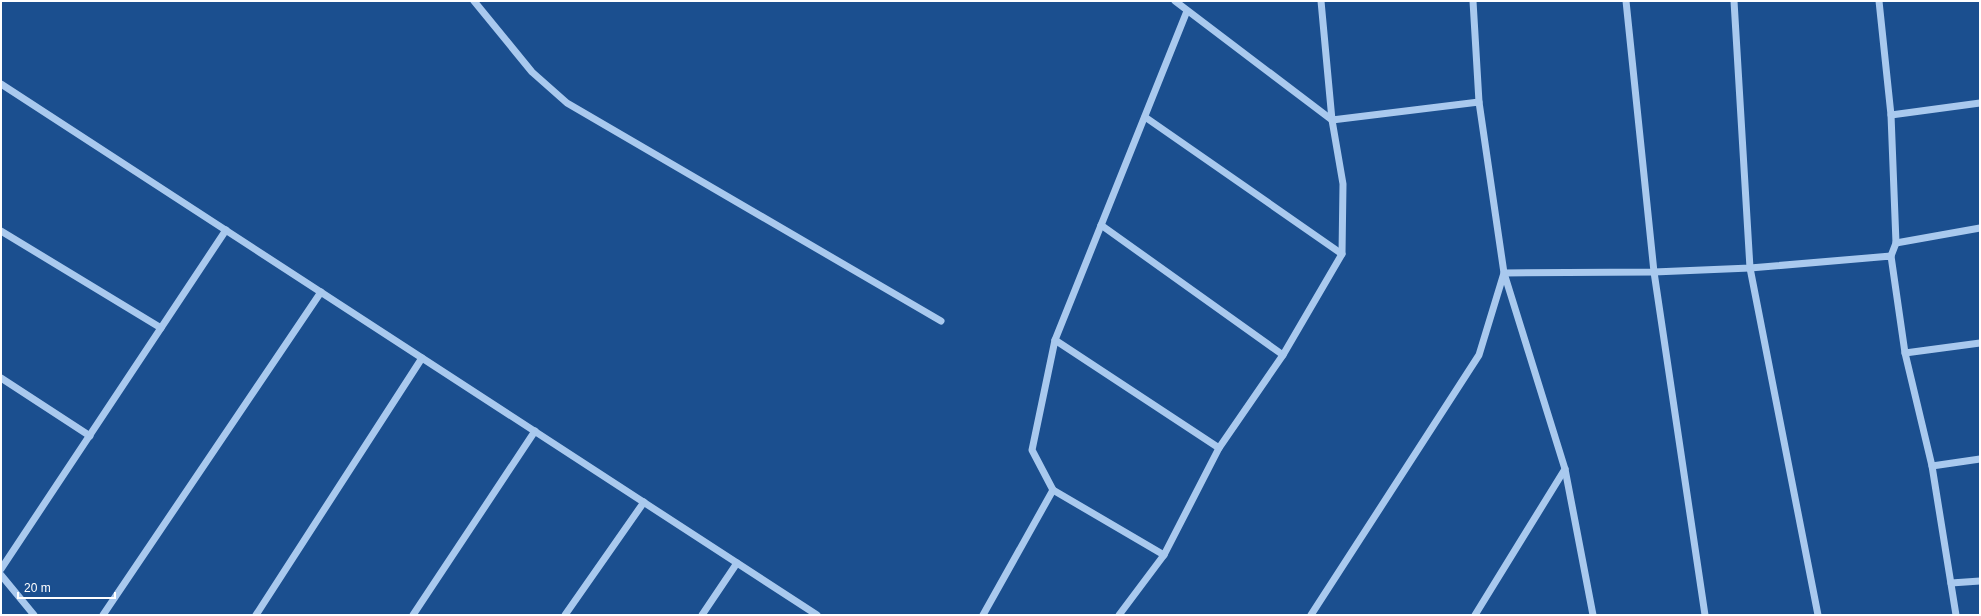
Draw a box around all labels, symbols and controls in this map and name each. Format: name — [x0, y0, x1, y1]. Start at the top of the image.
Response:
scale bar — [18, 574, 115, 600]
text: 20 m — [24, 581, 51, 595]

